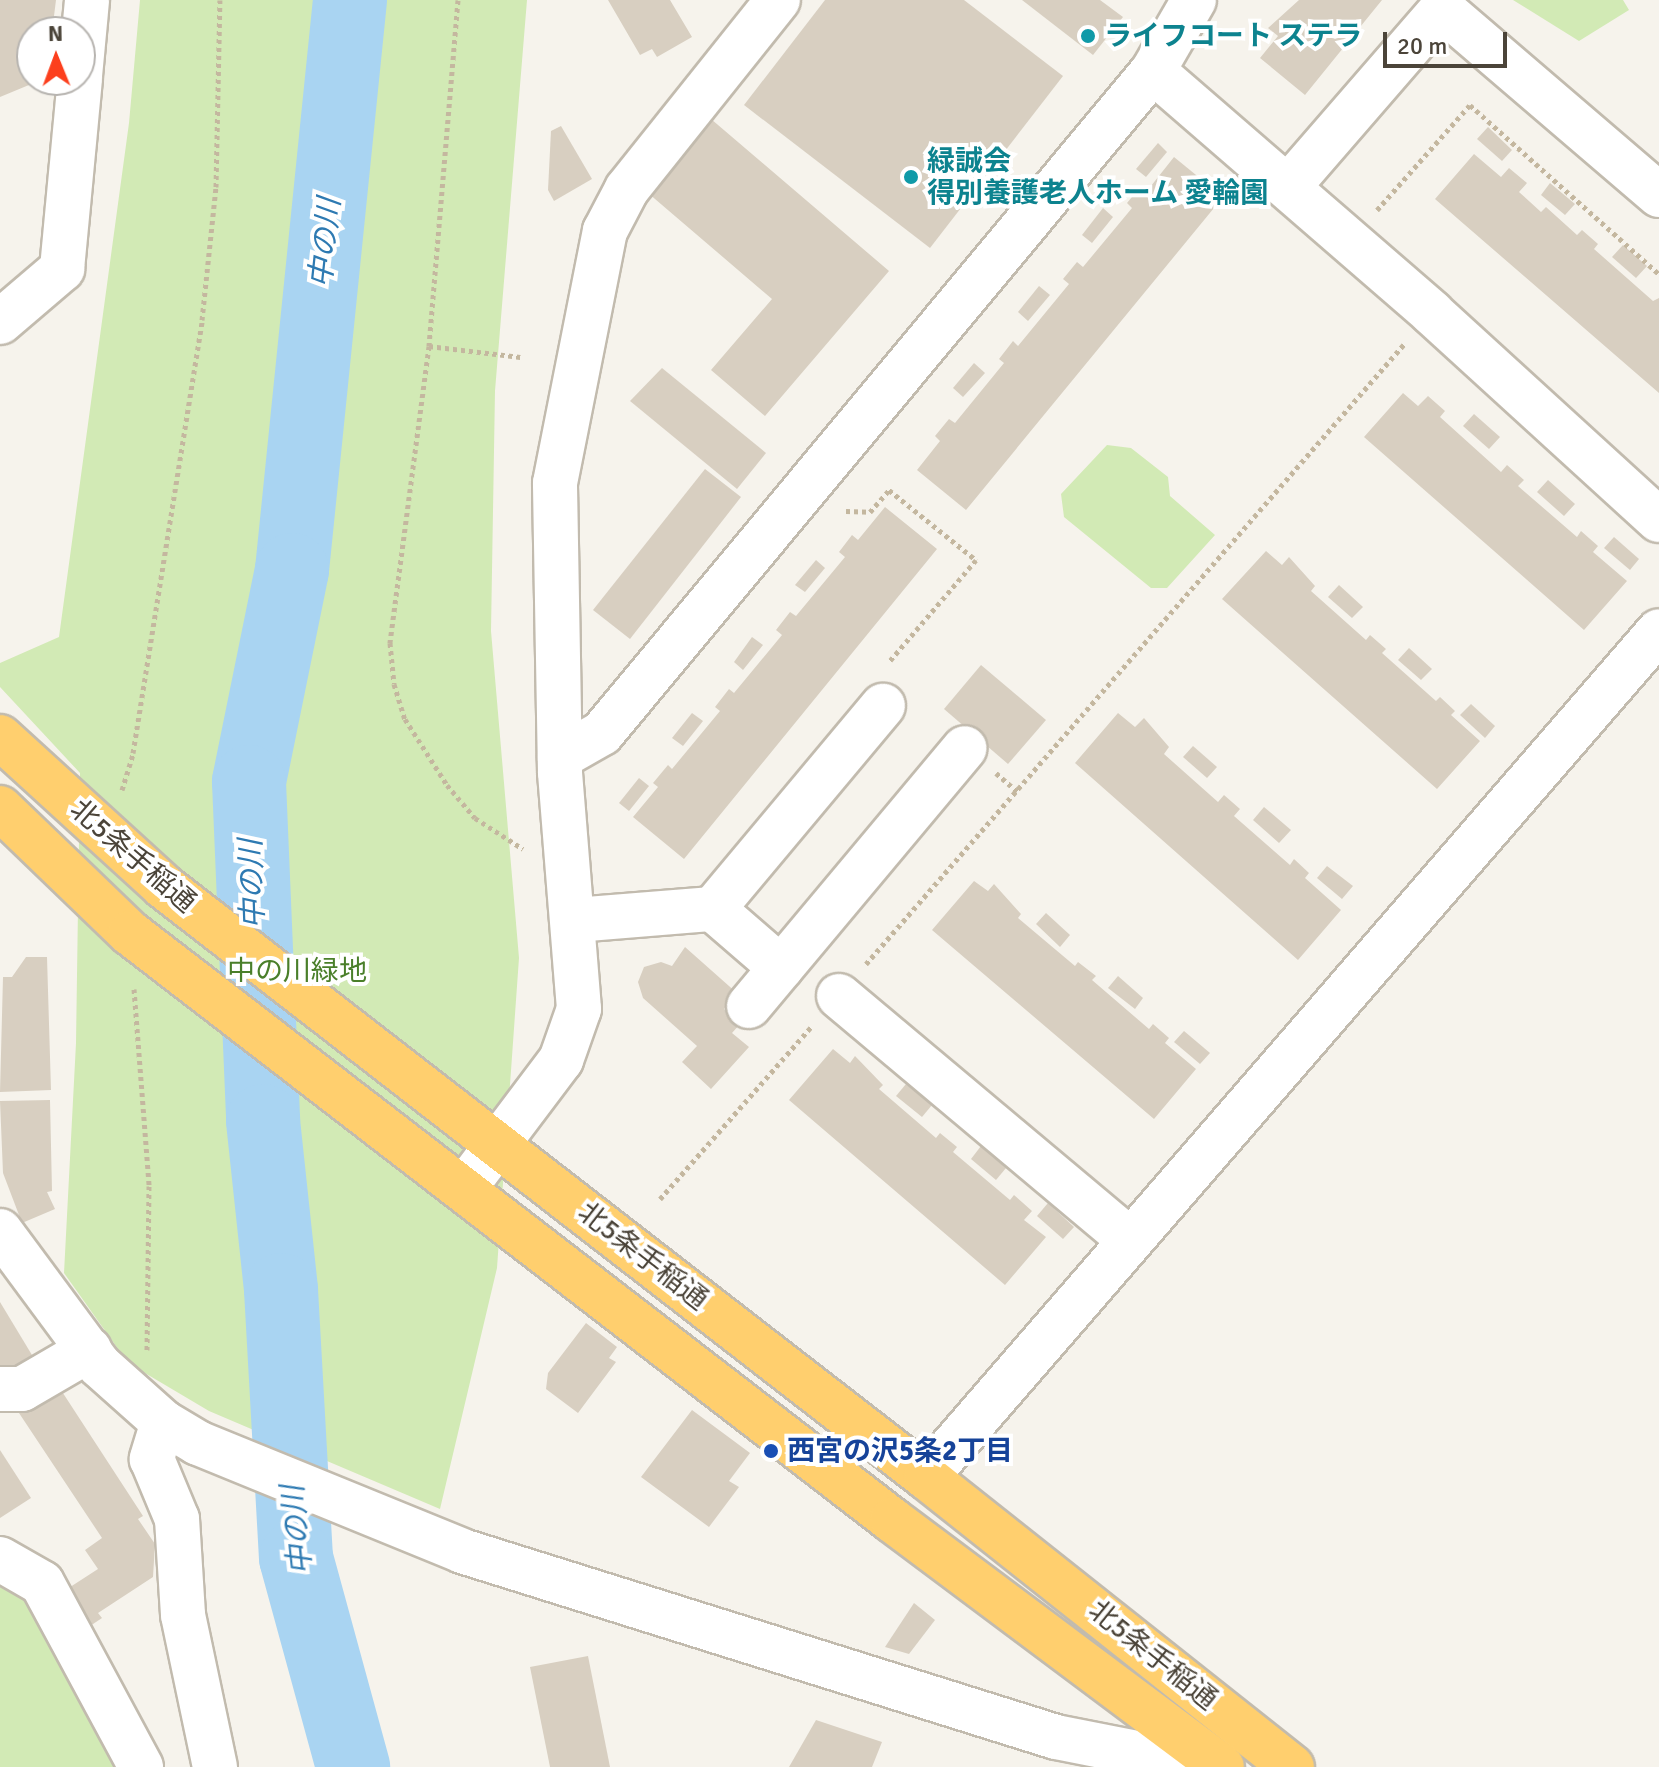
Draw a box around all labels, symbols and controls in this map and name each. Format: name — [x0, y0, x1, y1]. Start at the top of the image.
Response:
north arrow — [16, 16, 96, 96]
scale bar — [1387, 16, 1511, 66]
place label: ライフコート ステラ — [1104, 19, 1362, 53]
text: N — [48, 20, 63, 47]
marker: ライフコート ステラ — [1079, 27, 1097, 45]
text: 20 m — [1397, 31, 1447, 61]
place label: 緑誠会 得別養護老人ホーム 愛輪園 — [927, 144, 1269, 210]
marker: 緑誠会 得別養護老人ホーム 愛輪園 — [902, 168, 920, 186]
water label: 中の川 — [303, 196, 349, 290]
street label: 北5条手稲通 — [63, 792, 203, 920]
water label: 中の川 — [233, 838, 273, 930]
park label: 中の川緑地 — [227, 954, 367, 988]
street label: 北5条手稲通 — [572, 1195, 714, 1317]
place label: 西宮の沢5条2丁目 — [787, 1434, 1013, 1468]
marker: 西宮の沢5条2丁目 — [762, 1442, 780, 1460]
water label: 中の川 — [275, 1483, 321, 1577]
street label: 北5条手稲通 — [1082, 1593, 1224, 1717]

